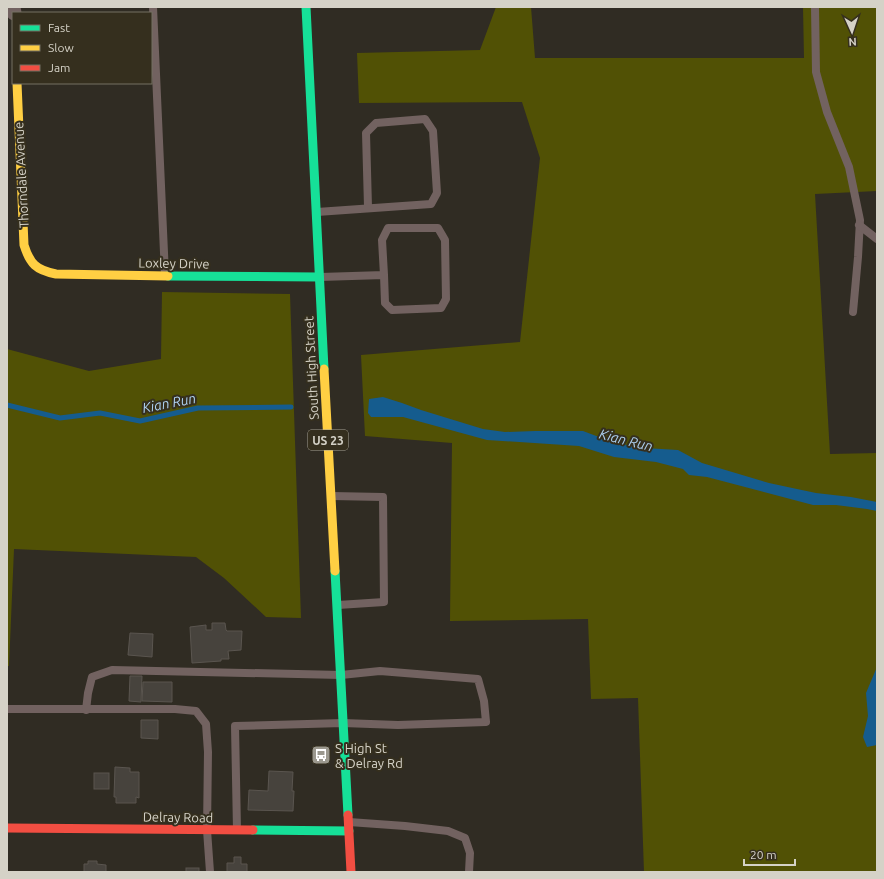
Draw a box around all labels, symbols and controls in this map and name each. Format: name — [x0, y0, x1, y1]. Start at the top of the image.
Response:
legend — [12, 12, 152, 84]
north arrow — [832, 12, 872, 52]
text: Fast — [48, 21, 70, 34]
text: N — [848, 36, 857, 48]
text: Slow — [48, 41, 74, 54]
text: Jam — [48, 61, 70, 74]
street label: Thorndale Avenue — [11, 122, 31, 228]
street label: Loxley Drive — [138, 255, 210, 271]
street label: South High Street — [301, 316, 321, 420]
water label: Kian Run — [141, 390, 197, 416]
water label: Kian Run — [598, 426, 654, 454]
road number: US 23 — [308, 430, 348, 450]
place label: S High St & Delray Rd — [335, 741, 403, 770]
bus stop icon: S High St & Delray Rd — [310, 744, 332, 766]
street label: Delray Road — [143, 809, 213, 825]
scale bar — [744, 841, 795, 867]
text: 20 m — [750, 848, 777, 861]

